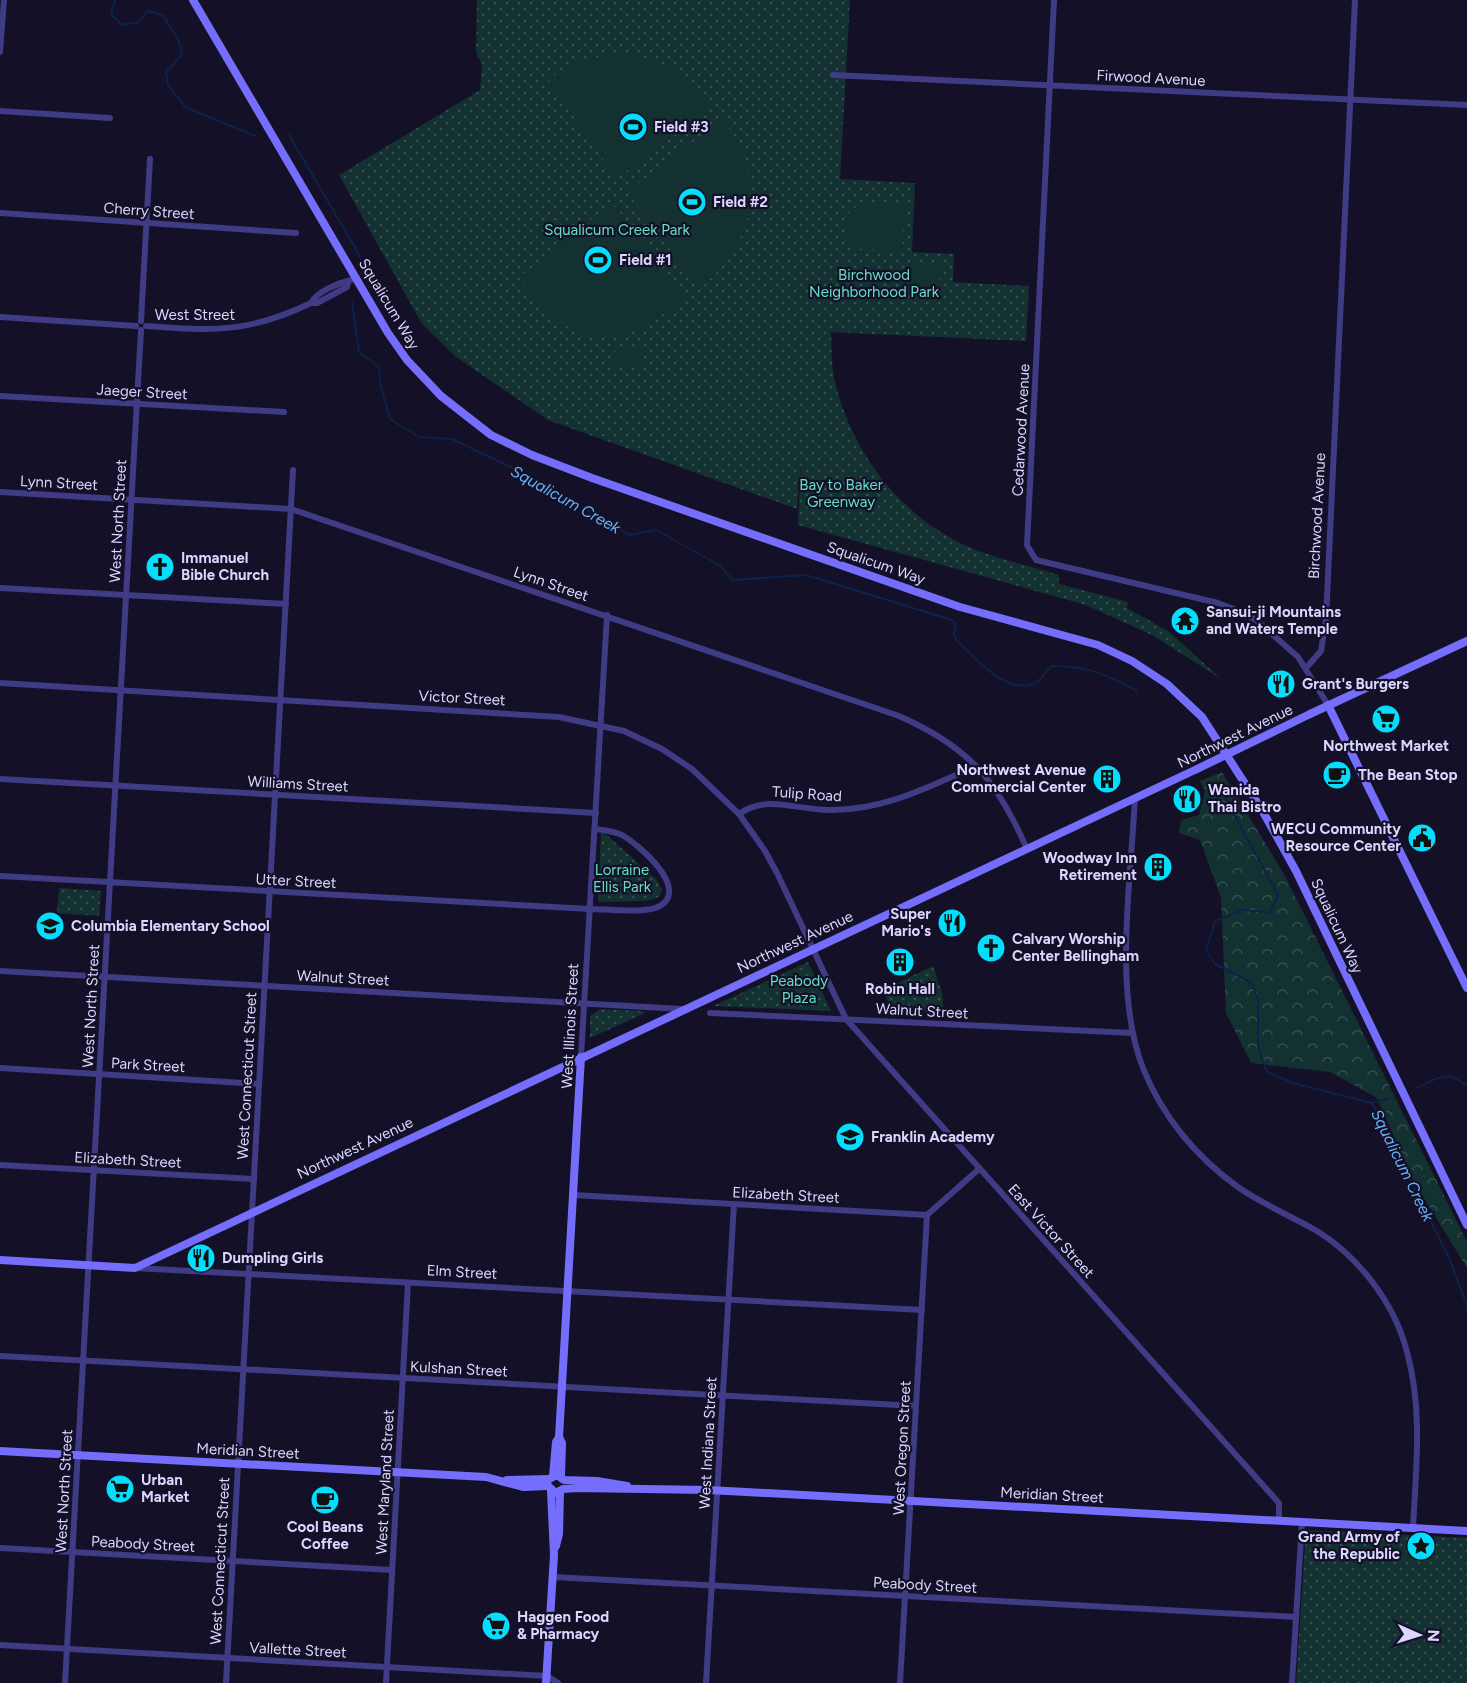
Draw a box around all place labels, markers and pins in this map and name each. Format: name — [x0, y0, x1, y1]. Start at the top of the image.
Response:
sports icon: Field #3 — [617, 111, 649, 143]
place label: Field #3 — [654, 118, 709, 136]
sports icon: Field #2 — [676, 186, 708, 218]
place label: Field #2 — [713, 193, 768, 211]
sports icon: Field #1 — [582, 244, 614, 276]
place label: Field #1 — [619, 251, 672, 269]
place label: Immanuel Bible Church — [181, 549, 269, 584]
church icon: Immanuel Bible Church — [144, 551, 176, 583]
place label: Sansui-ji Mountains and Waters Temple — [1206, 603, 1341, 638]
temple icon: Sansui-ji Mountains and Waters Temple — [1169, 605, 1201, 637]
restaurant icon: Grant's Burgers — [1265, 668, 1297, 700]
place label: Grant's Burgers — [1302, 675, 1409, 693]
supermarket icon: Northwest Market — [1370, 703, 1402, 735]
place label: Northwest Market — [1323, 737, 1449, 755]
cafe icon: The Bean Stop — [1321, 759, 1353, 791]
place label: Northwest Avenue Commercial Center — [951, 761, 1087, 796]
building icon: Northwest Avenue Commercial Center — [1091, 763, 1123, 795]
place label: The Bean Stop — [1358, 766, 1458, 784]
place label: Wanida Thai Bistro — [1208, 781, 1282, 816]
restaurant icon: Wanida Thai Bistro — [1171, 783, 1203, 815]
place label: WECU Community Resource Center — [1271, 820, 1401, 855]
public building icon: WECU Community Resource Center — [1406, 822, 1438, 854]
place label: Woodway Inn Retirement — [1043, 849, 1137, 884]
building icon: Woodway Inn Retirement — [1142, 851, 1174, 883]
place label: Super Mario's — [881, 905, 931, 940]
restaurant icon: Super Mario's — [936, 907, 968, 939]
school or university icon: Columbia Elementary School — [34, 910, 66, 942]
place label: Columbia Elementary School — [71, 917, 270, 935]
place label: Calvary Worship Center Bellingham — [1012, 930, 1139, 965]
church icon: Calvary Worship Center Bellingham — [975, 932, 1007, 964]
building icon: Robin Hall — [884, 946, 916, 978]
place label: Robin Hall — [865, 980, 935, 998]
school or university icon: Franklin Academy — [834, 1121, 866, 1153]
place label: Franklin Academy — [871, 1128, 995, 1146]
restaurant icon: Dumpling Girls — [185, 1242, 217, 1274]
place label: Dumpling Girls — [222, 1249, 323, 1267]
place label: Urban Market — [141, 1471, 190, 1506]
supermarket icon: Urban Market — [104, 1473, 136, 1505]
cafe icon: Cool Beans Coffee — [309, 1484, 341, 1516]
place label: Cool Beans Coffee — [287, 1518, 363, 1553]
place label: Grand Army of the Republic — [1298, 1528, 1400, 1563]
place icon: Grand Army of the Republic — [1405, 1530, 1437, 1562]
place label: Haggen Food & Pharmacy — [517, 1608, 609, 1643]
supermarket icon: Haggen Food & Pharmacy — [480, 1610, 512, 1642]

